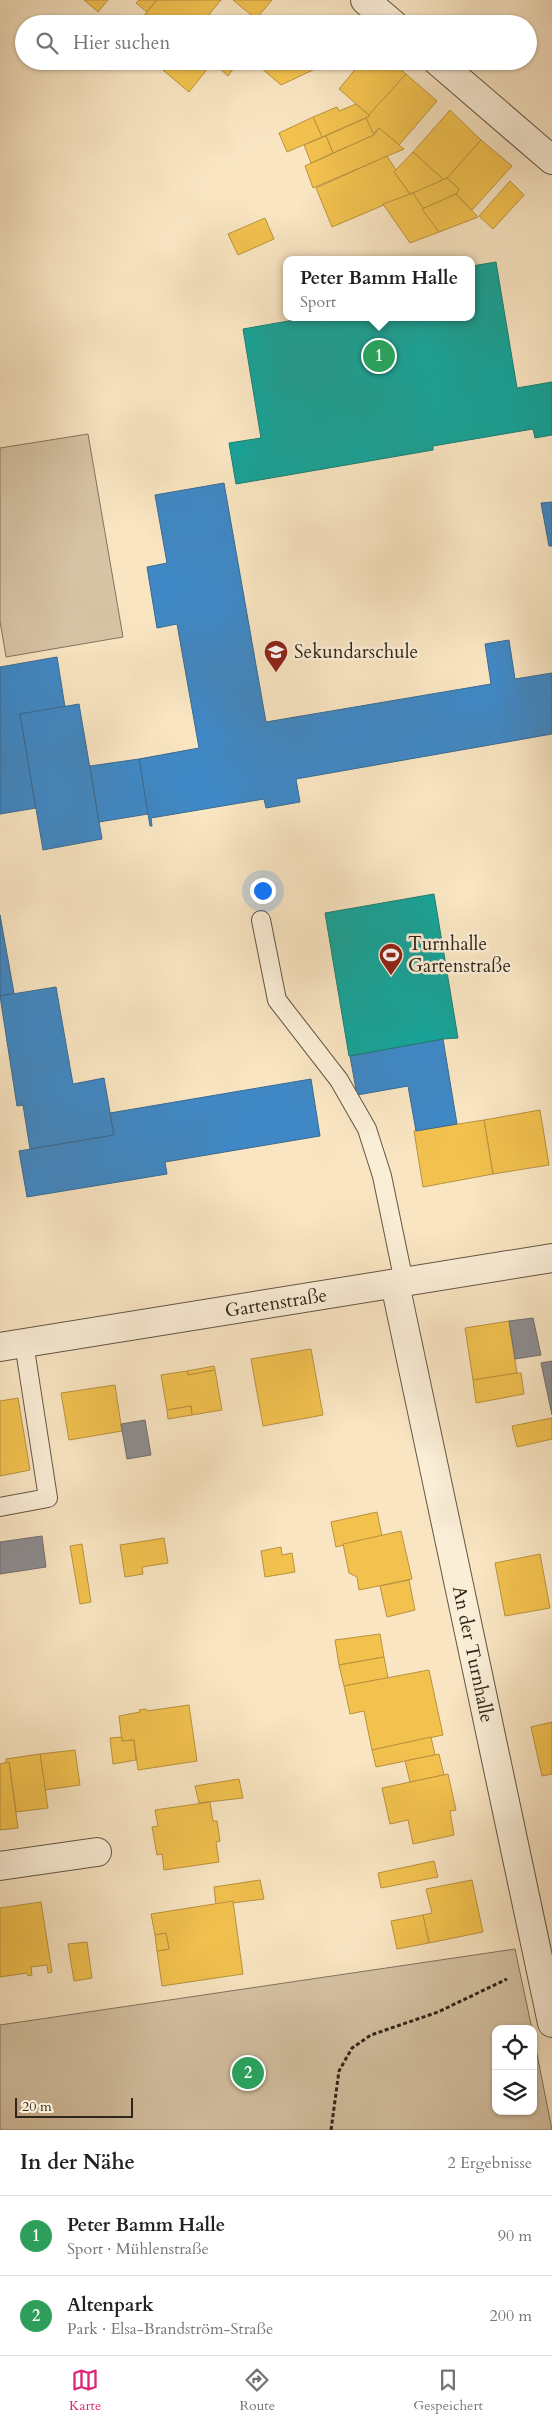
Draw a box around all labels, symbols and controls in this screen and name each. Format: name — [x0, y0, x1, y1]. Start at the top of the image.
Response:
search box — [15, 15, 537, 70]
icon: search — [33, 29, 61, 57]
text: Hier suchen — [73, 30, 170, 56]
popup — [283, 256, 475, 321]
text: Peter Bamm Halle — [300, 265, 458, 291]
text: Sport — [300, 291, 336, 313]
pin: 1 — [363, 337, 395, 375]
school or university icon: Sekundarschule — [263, 639, 289, 673]
place label: Sekundarschule — [294, 639, 418, 665]
your location — [250, 878, 276, 904]
place label: Turnhalle Gartenstraße — [408, 931, 511, 979]
sports icon: Turnhalle Gartenstraße — [378, 942, 404, 976]
street label: Gartenstraße — [223, 1282, 329, 1324]
street label: An der Turnhalle — [446, 1583, 500, 1725]
map controls — [492, 2025, 537, 2115]
button: locate — [492, 2025, 537, 2070]
pin: 2 — [232, 2054, 264, 2092]
button: layers — [492, 2070, 537, 2115]
scale bar — [15, 2095, 132, 2118]
text: 20 m — [22, 2097, 52, 2116]
text: In der Nähe — [20, 2148, 135, 2177]
text: 2 Ergebnisse — [447, 2152, 532, 2174]
text: Peter Bamm Halle — [67, 2212, 225, 2238]
text: 1 — [32, 2225, 40, 2247]
text: 90 m — [498, 2225, 532, 2247]
text: Sport · Mühlenstraße — [67, 2238, 209, 2260]
text: Altenpark — [67, 2292, 154, 2318]
text: 2 — [32, 2305, 40, 2327]
text: 200 m — [490, 2305, 532, 2327]
text: Park · Elsa-Brandström-Straße — [67, 2318, 273, 2340]
tab: Karte — [69, 2366, 101, 2415]
tab: Route — [239, 2366, 275, 2415]
tab: Gespeichert — [413, 2366, 483, 2415]

